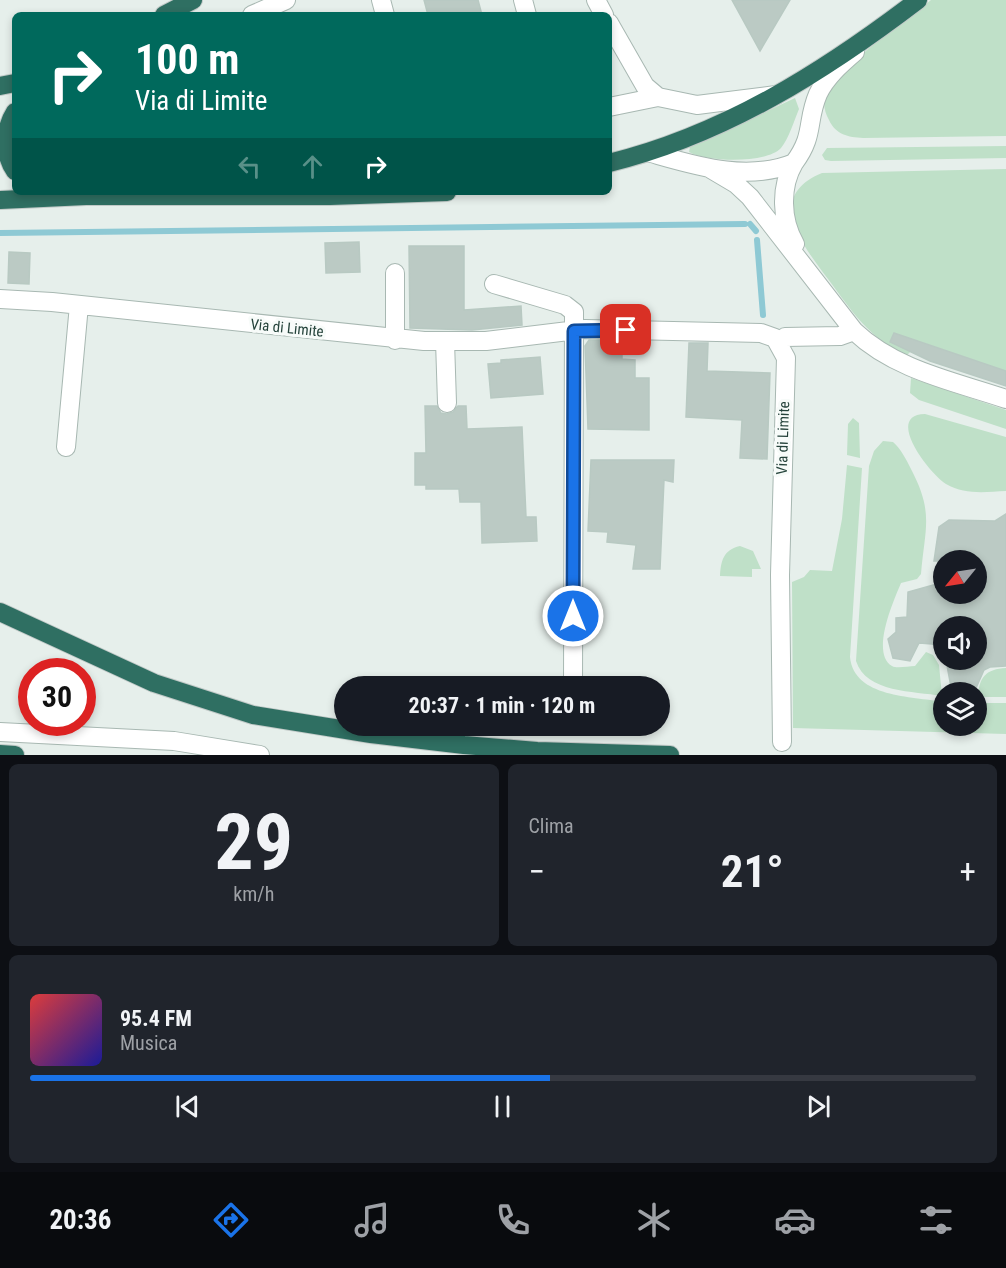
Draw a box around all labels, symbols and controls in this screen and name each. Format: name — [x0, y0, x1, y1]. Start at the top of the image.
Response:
text: 100 m — [135, 35, 240, 84]
icon: right — [36, 36, 114, 114]
text: Via di Limite — [135, 85, 267, 117]
icon: left — [233, 150, 266, 183]
icon: ahead — [296, 150, 329, 183]
icon: right — [359, 150, 392, 183]
pin — [600, 304, 651, 355]
icon: arrive — [609, 313, 642, 346]
street label: Via di Limite — [249, 315, 325, 341]
street label: Via di Limite — [773, 401, 793, 475]
north arrow — [933, 550, 987, 604]
map controls — [933, 550, 987, 736]
position arrow — [541, 584, 605, 648]
button: sound — [933, 616, 987, 670]
speed limit sign: 30 — [18, 658, 96, 736]
button: layers — [933, 682, 987, 736]
text: 20:37 · 1 min · 120 m — [409, 693, 595, 718]
text: 29 — [214, 797, 293, 888]
text: Clima — [529, 814, 574, 838]
text: 21° — [721, 845, 784, 898]
text: − — [529, 852, 545, 891]
text: + — [960, 852, 976, 891]
text: km/h — [233, 882, 274, 906]
text: 95.4 FM — [120, 1006, 192, 1031]
text: Musica — [120, 1031, 177, 1055]
icon: previous — [171, 1090, 204, 1123]
icon: pause — [486, 1090, 519, 1123]
icon: next — [802, 1090, 835, 1123]
icon: directions — [210, 1199, 252, 1241]
icon: music — [351, 1199, 393, 1241]
icon: phone — [492, 1199, 534, 1241]
icon: climate — [633, 1199, 675, 1241]
icon: car — [774, 1199, 816, 1241]
icon: filters — [915, 1199, 957, 1241]
text: 20:36 — [49, 1204, 111, 1236]

